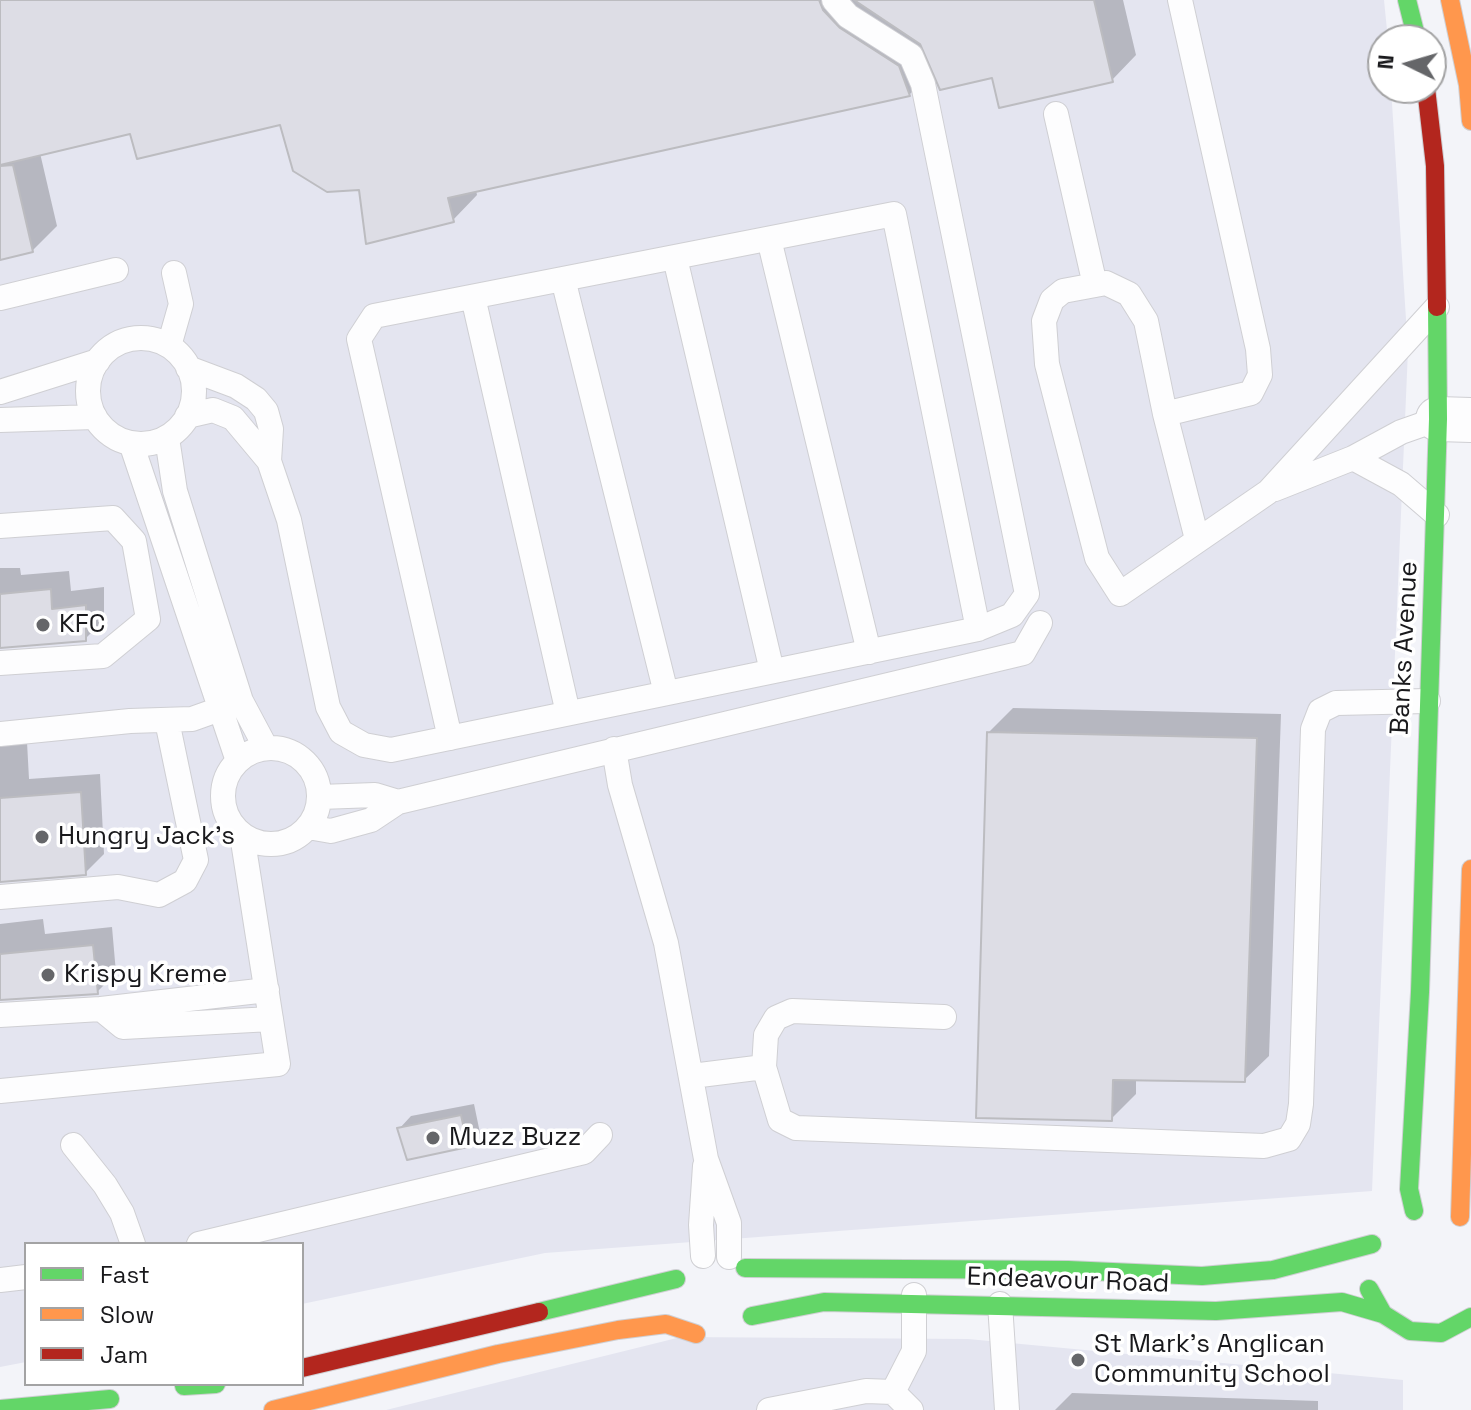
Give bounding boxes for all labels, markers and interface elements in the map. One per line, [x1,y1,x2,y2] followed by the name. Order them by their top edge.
[1367,24,1447,104] north arrow
[1370,54,1400,71] text: N
[1385,560,1425,736] street label: Banks Avenue
[59,609,105,641] place label: KFC
[34,616,52,634] marker: KFC
[58,821,235,853] place label: Hungry Jack's
[33,828,51,846] marker: Hungry Jack's
[64,959,227,991] place label: Krispy Kreme
[39,966,57,984] marker: Krispy Kreme
[449,1122,581,1154] place label: Muzz Buzz
[424,1129,442,1147] marker: Muzz Buzz
[24,1242,304,1386] legend
[100,1259,150,1290] text: Fast
[966,1262,1170,1300] street label: Endeavour Road
[100,1299,154,1330] text: Slow
[1094,1329,1330,1390] place label: St Mark's Anglican Community School
[100,1339,148,1370] text: Jam
[1069,1351,1087,1369] marker: St Mark's Anglican Community School

